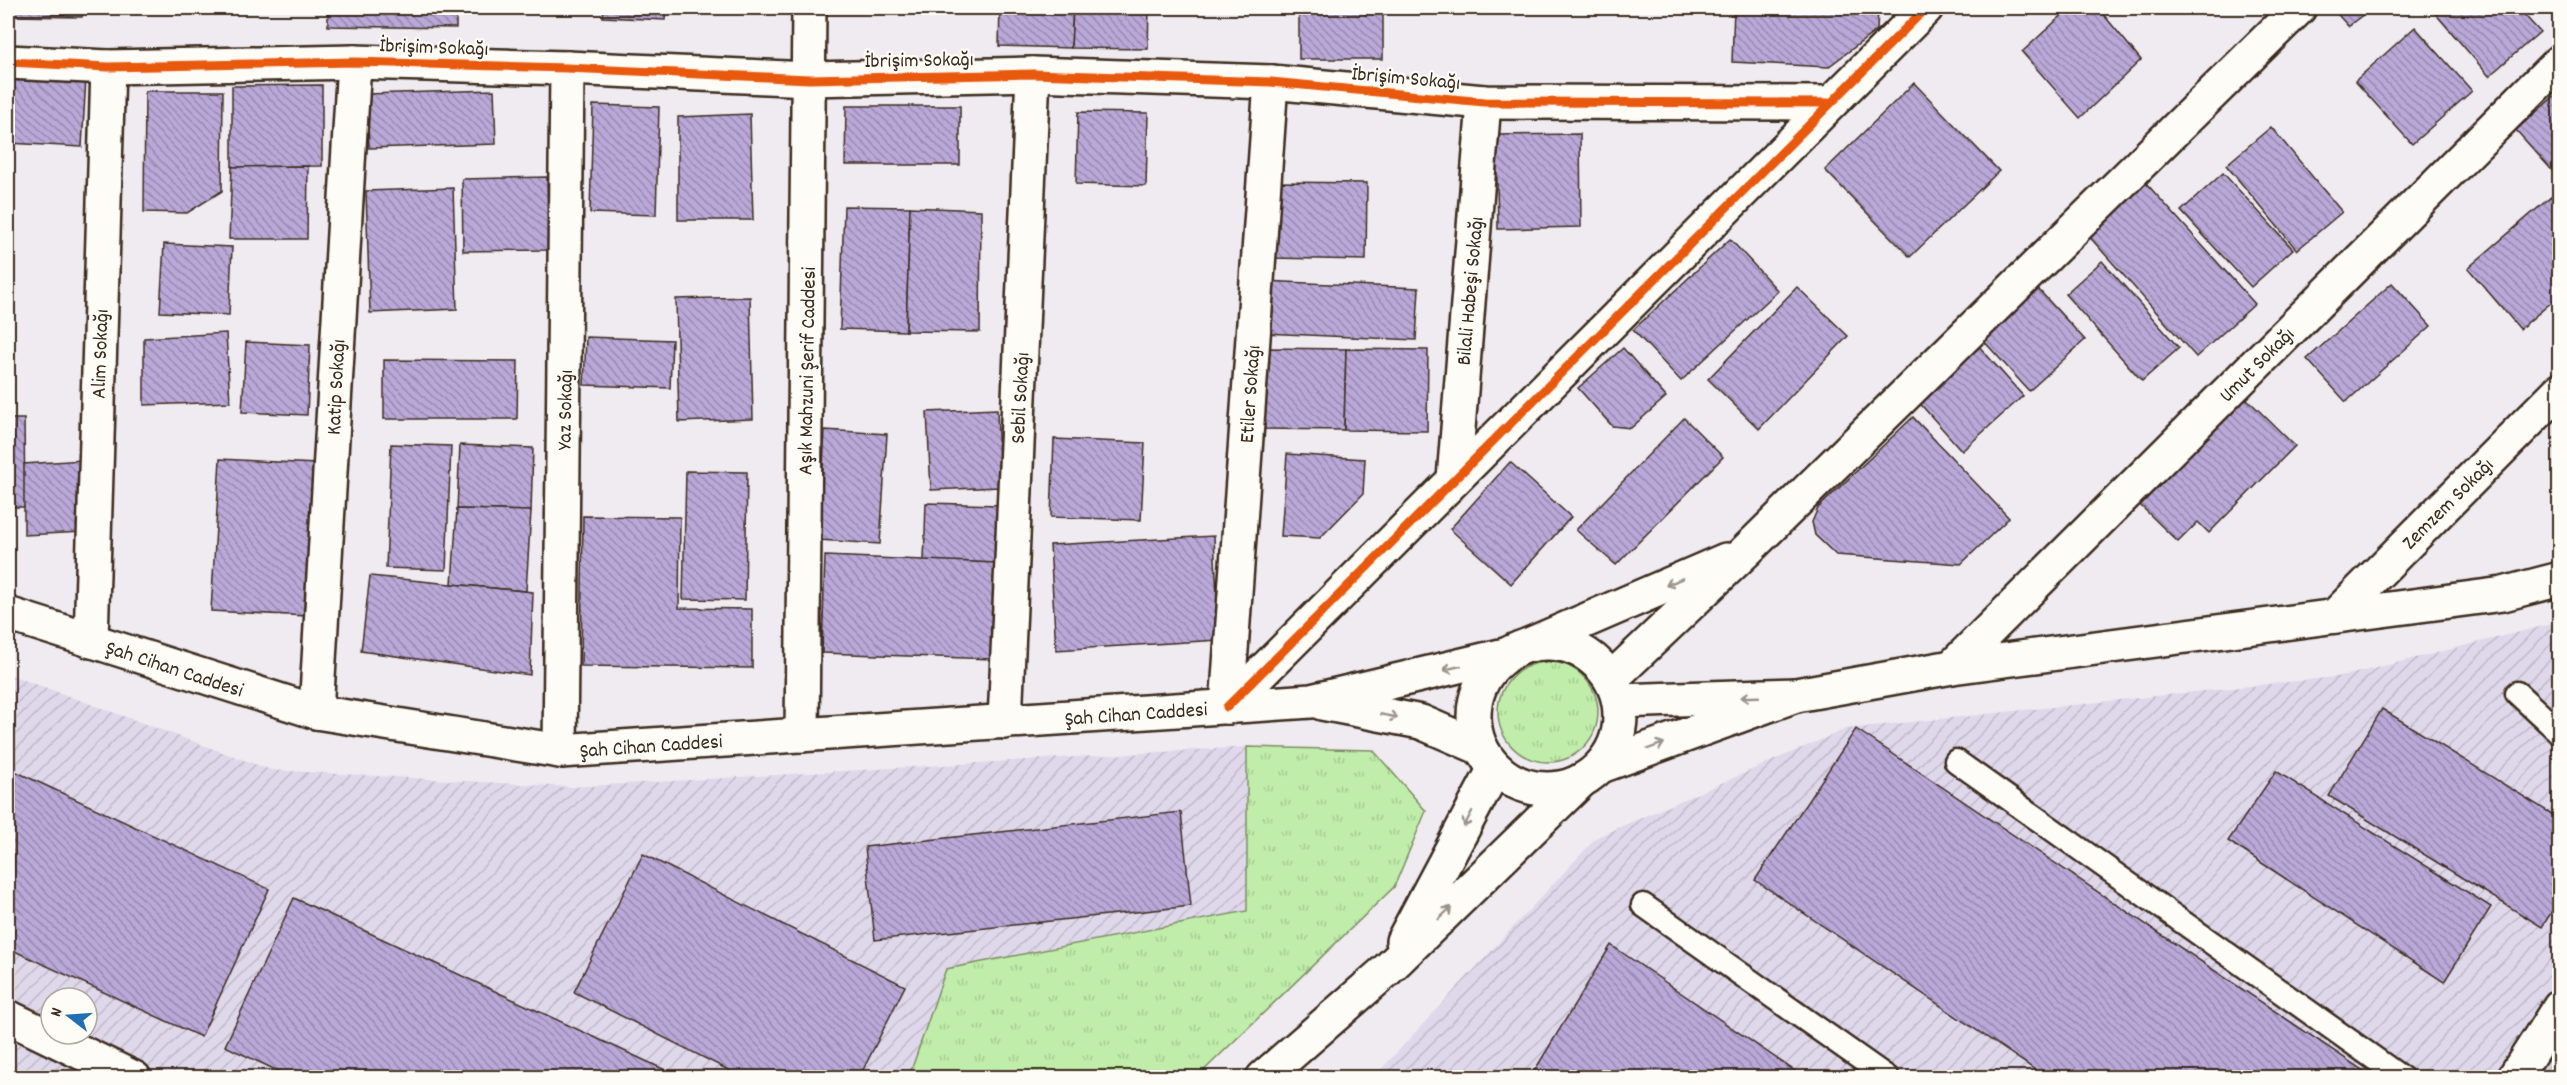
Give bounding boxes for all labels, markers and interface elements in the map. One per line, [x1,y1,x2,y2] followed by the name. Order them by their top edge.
[379,32,489,66] street label: İbrişim Sokağı
[864,46,974,78] street label: İbrişim Sokağı
[1350,60,1461,100] street label: İbrişim Sokağı
[1451,216,1493,367] street label: Bilali Habeşi Sokağı
[792,266,826,476] street label: Aşık Mahzuni Şerif Caddesi
[85,309,119,399] street label: Alim Sokağı
[2213,321,2303,411] street label: Umut Sokağı
[321,339,355,436] street label: Katip Sokağı
[1234,344,1270,444] street label: Etiler Sokağı
[1005,352,1039,445] street label: Sebil Sokağı
[551,370,583,451] street label: Yaz Sokağı
[2396,452,2502,558] street label: Zemzem Sokağı
[1665,577,1683,588] one-way arrow
[101,634,247,707] street label: Şah Cihan Caddesi
[1443,662,1462,674] one-way arrow
[1741,691,1761,702] one-way arrow
[1064,696,1209,736] street label: Şah Cihan Caddesi
[1379,711,1399,722] one-way arrow
[579,728,724,768] street label: Şah Cihan Caddesi
[1646,740,1665,751] one-way arrow
[1462,810,1473,828] one-way arrow
[1437,906,1452,921] one-way arrow
[39,986,99,1046] north arrow
[45,1005,69,1019] text: N

